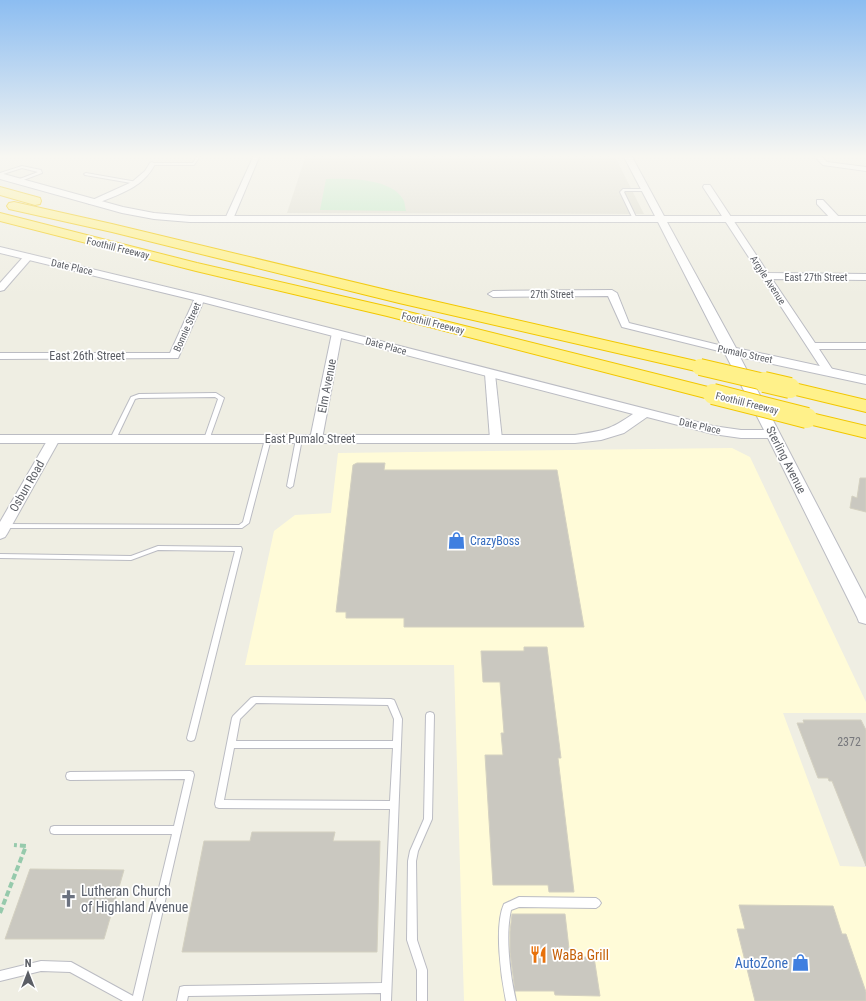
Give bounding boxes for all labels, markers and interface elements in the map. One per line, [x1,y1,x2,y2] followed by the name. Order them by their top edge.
[86,235,150,261] street label: Foothill Freeway
[748,254,788,307] street label: Argyle Avenue
[50,257,94,277] street label: Date Place
[785,272,848,283] street label: East 27th Street
[530,289,574,300] street label: 27th Street
[171,301,203,353] street label: Bonnie Street
[401,310,465,336] street label: Foothill Freeway
[364,335,408,357] street label: Date Place
[717,343,773,365] street label: Pumalo Street
[49,349,125,363] street label: East 26th Street
[315,357,339,414] street label: Elm Avenue
[715,390,779,416] street label: Foothill Freeway
[678,416,722,436] street label: Date Place
[763,424,809,496] street label: Sterling Avenue
[265,432,356,446] street label: East Pumalo Street
[7,458,47,514] street label: Osbun Road
[447,531,467,551] shop icon: CrazyBoss
[470,534,520,548] place label: CrazyBoss
[837,735,861,749] house number: 2372
[81,883,189,915] place label: Lutheran Church of Highland Avenue
[58,889,78,909] church icon: Lutheran Church of Highland Avenue
[529,945,549,965] restaurant icon: WaBa Grill
[552,947,609,963] place label: WaBa Grill
[8,953,48,993] north arrow
[791,953,811,973] shop icon: AutoZone
[735,955,788,971] place label: AutoZone
[25,957,32,970] text: N

